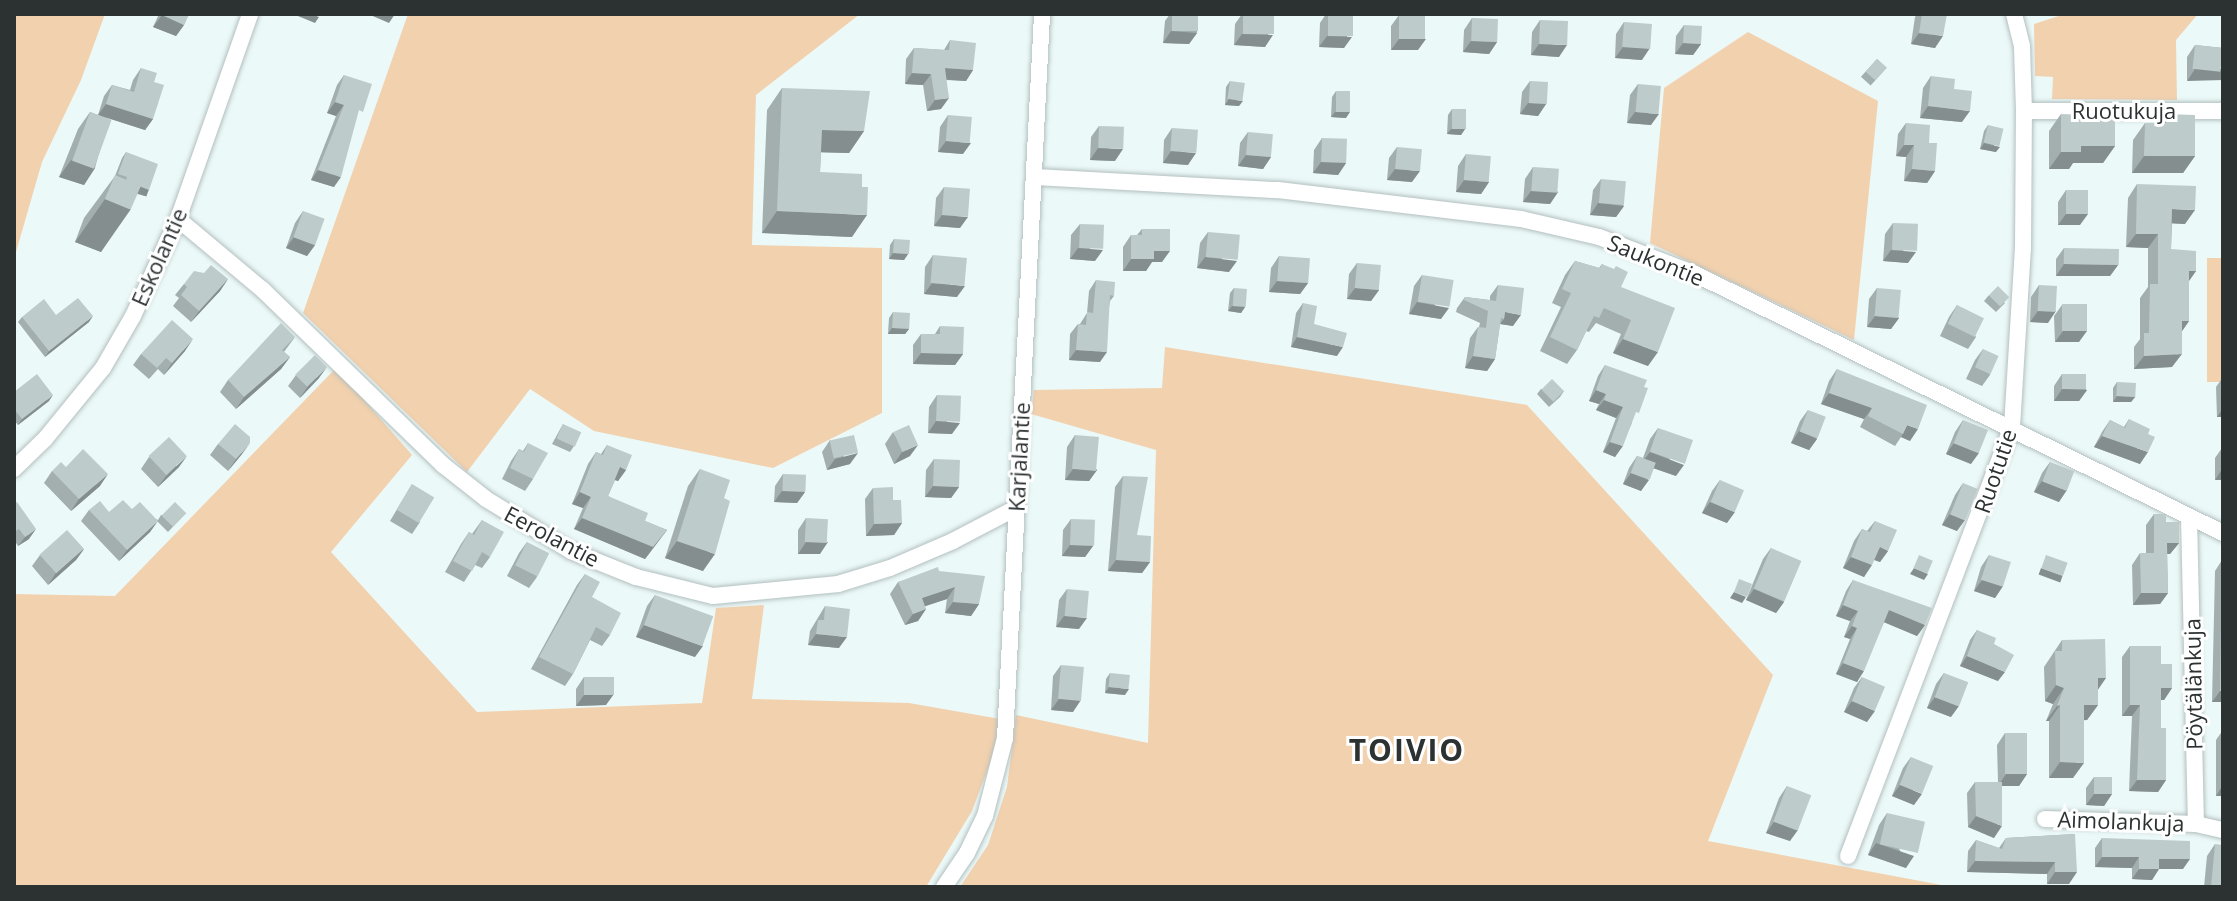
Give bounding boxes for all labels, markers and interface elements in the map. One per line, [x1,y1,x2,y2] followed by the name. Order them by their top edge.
[2072,98,2176,124] street label: Ruotukuja
[126,204,192,310] street label: Eskolantie
[1604,229,1708,291] street label: Saukontie
[1003,402,1035,512] street label: Karjalantie
[1968,425,2022,517] street label: Ruotutie
[500,500,604,572] street label: Eerolantie
[2179,618,2207,750] street label: Pöytälänkuja
[1349,732,1465,768] district label: TOIVIO
[2057,806,2185,836] street label: Aimolankuja

